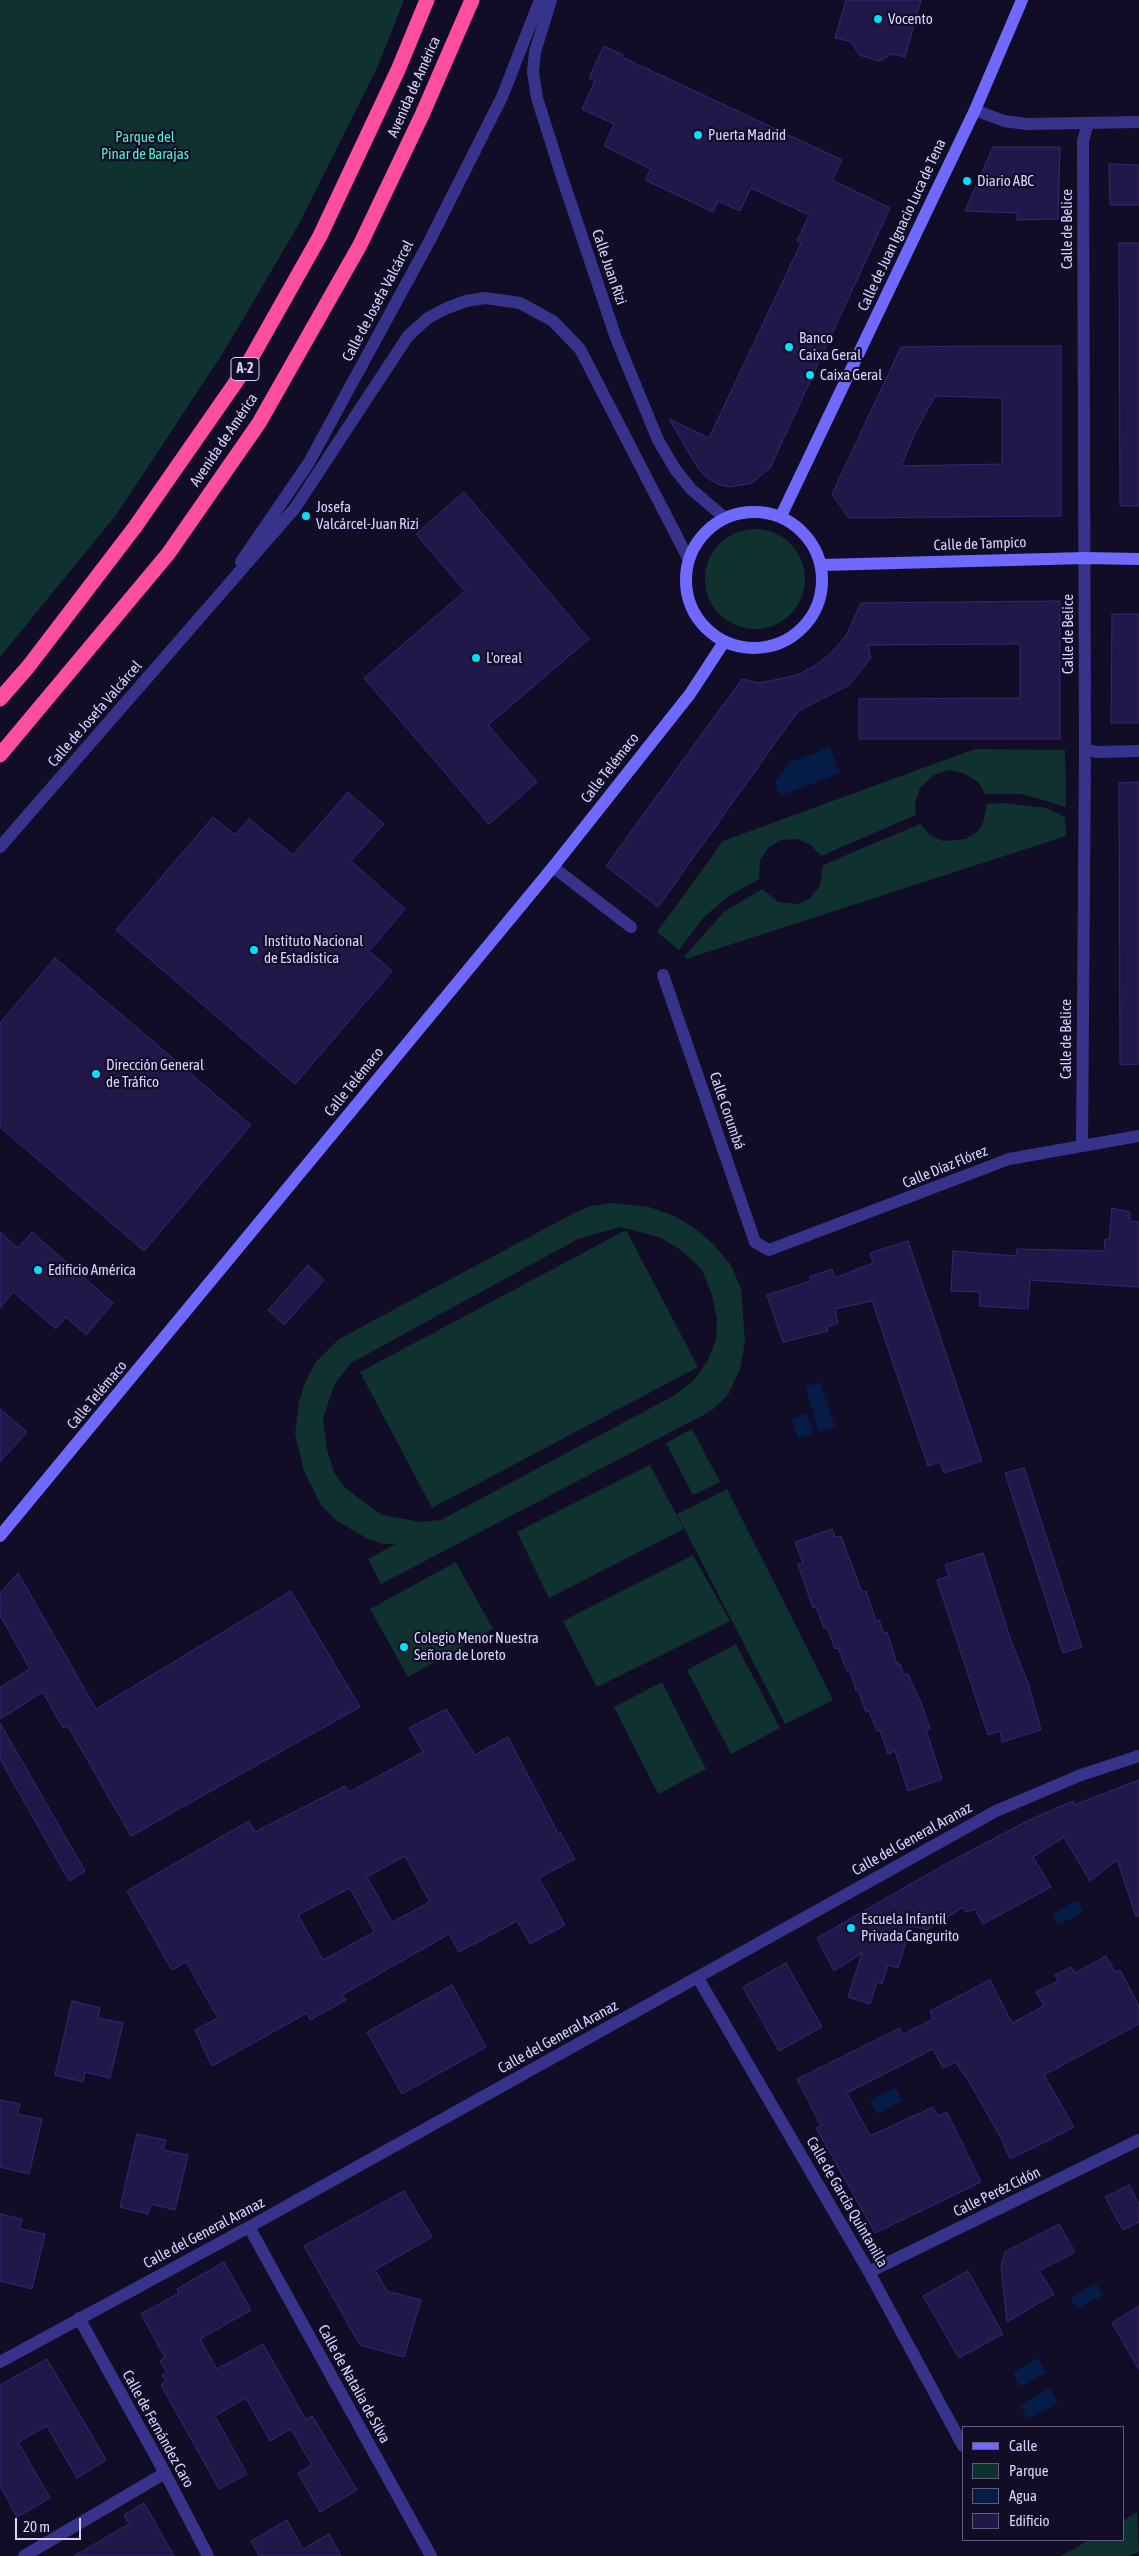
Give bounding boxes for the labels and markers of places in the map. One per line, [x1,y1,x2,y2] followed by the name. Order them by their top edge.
[888,10,933,28] place label: Vocento
[872,13,884,25] marker: Vocento
[708,126,786,144] place label: Puerta Madrid
[692,129,704,141] marker: Puerta Madrid
[977,172,1034,190] place label: Diario ABC
[961,175,973,187] marker: Diario ABC
[799,329,861,364] place label: Banco Caixa Geral
[783,341,795,353] marker: Banco Caixa Geral
[820,366,882,384] place label: Caixa Geral
[804,369,816,381] marker: Caixa Geral
[316,498,419,533] place label: Josefa Valcárcel-Juan Rizi
[300,510,312,522] marker: Josefa Valcárcel-Juan Rizi
[486,649,522,667] place label: L'oreal
[470,652,482,664] marker: L'oreal
[264,932,363,967] place label: Instituto Nacional de Estadística
[248,944,260,956] marker: Instituto Nacional de Estadística
[106,1056,204,1091] place label: Dirección General de Tráfico
[90,1068,102,1080] marker: Dirección General de Tráfico
[48,1261,136,1279] place label: Edificio América
[32,1264,44,1276] marker: Edificio América
[414,1629,539,1664] place label: Colegio Menor Nuestra Señora de Loreto
[398,1641,410,1653] marker: Colegio Menor Nuestra Señora de Loreto
[861,1910,959,1945] place label: Escuela Infantil Privada Cangurito
[845,1922,857,1934] marker: Escuela Infantil Privada Cangurito

